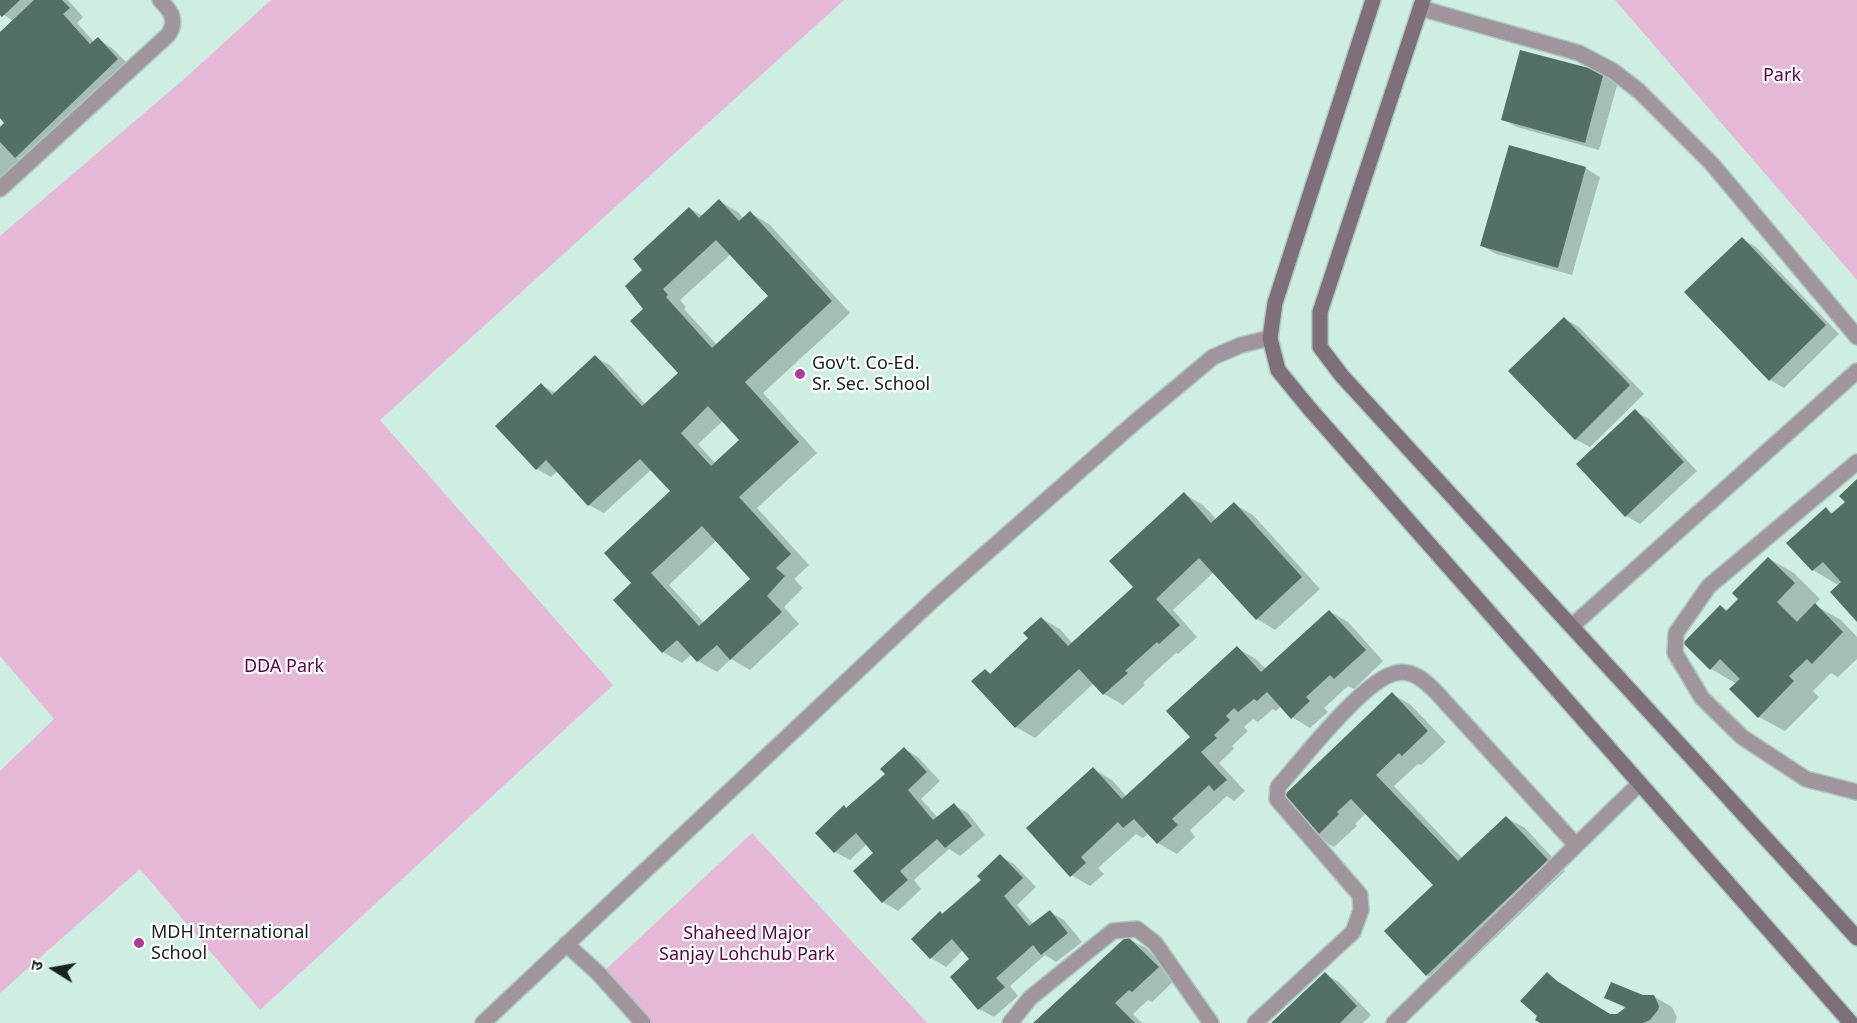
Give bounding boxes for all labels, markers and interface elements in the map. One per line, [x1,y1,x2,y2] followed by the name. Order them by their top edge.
[1763,65,1801,87] park label: Park
[812,353,930,395] place label: Gov't. Co-Ed. Sr. Sec. School
[793,367,807,381] marker: Gov't. Co-Ed. Sr. Sec. School
[244,656,324,678] park label: DDA Park
[151,922,309,964] place label: MDH International School
[659,923,835,966] park label: Shaheed Major Sanjay Lohchub Park
[132,936,146,950] marker: MDH International School
[24,939,84,999] north arrow
[25,959,48,972] text: उ

